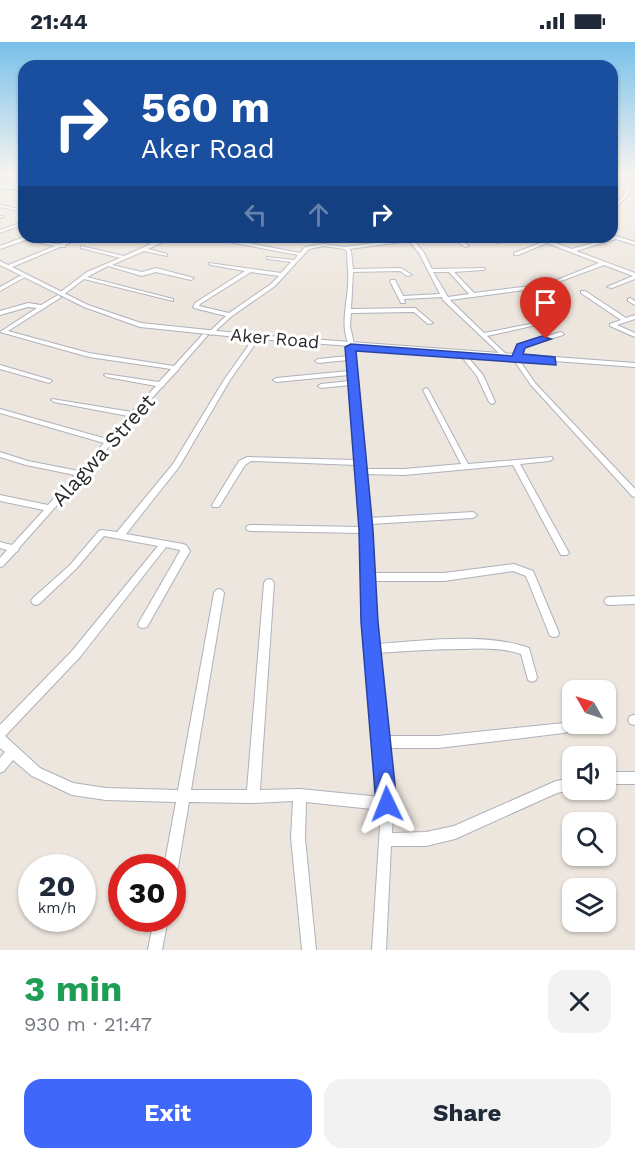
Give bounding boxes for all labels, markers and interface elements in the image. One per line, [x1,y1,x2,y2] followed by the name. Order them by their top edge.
[30,9,88,34] text: 21:44
[141,83,270,132] text: 560 m
[42,84,120,162] icon: right
[141,133,275,165] text: Aker Road
[239,198,272,231] icon: left
[302,198,335,231] icon: ahead
[365,198,398,231] icon: right
[520,277,571,339] pin
[529,286,562,319] icon: arrive
[230,324,320,352] street label: Aker Road
[46,389,160,511] street label: Alagwa Street
[562,680,616,734] north arrow
[562,680,616,932] map controls
[562,746,616,800] button: sound
[355,772,419,836] position arrow
[562,812,616,866] button: search
[108,854,186,932] speed limit sign: 30
[38,868,76,903] text: 20
[562,878,616,932] button: layers
[38,899,76,917] text: km/h
[24,968,122,1010] text: 3 min
[548,970,611,1033] button: close
[24,1012,152,1036] text: 930 m · 21:47
[24,1079,312,1148] button: Exit
[324,1079,611,1148] button: Share

